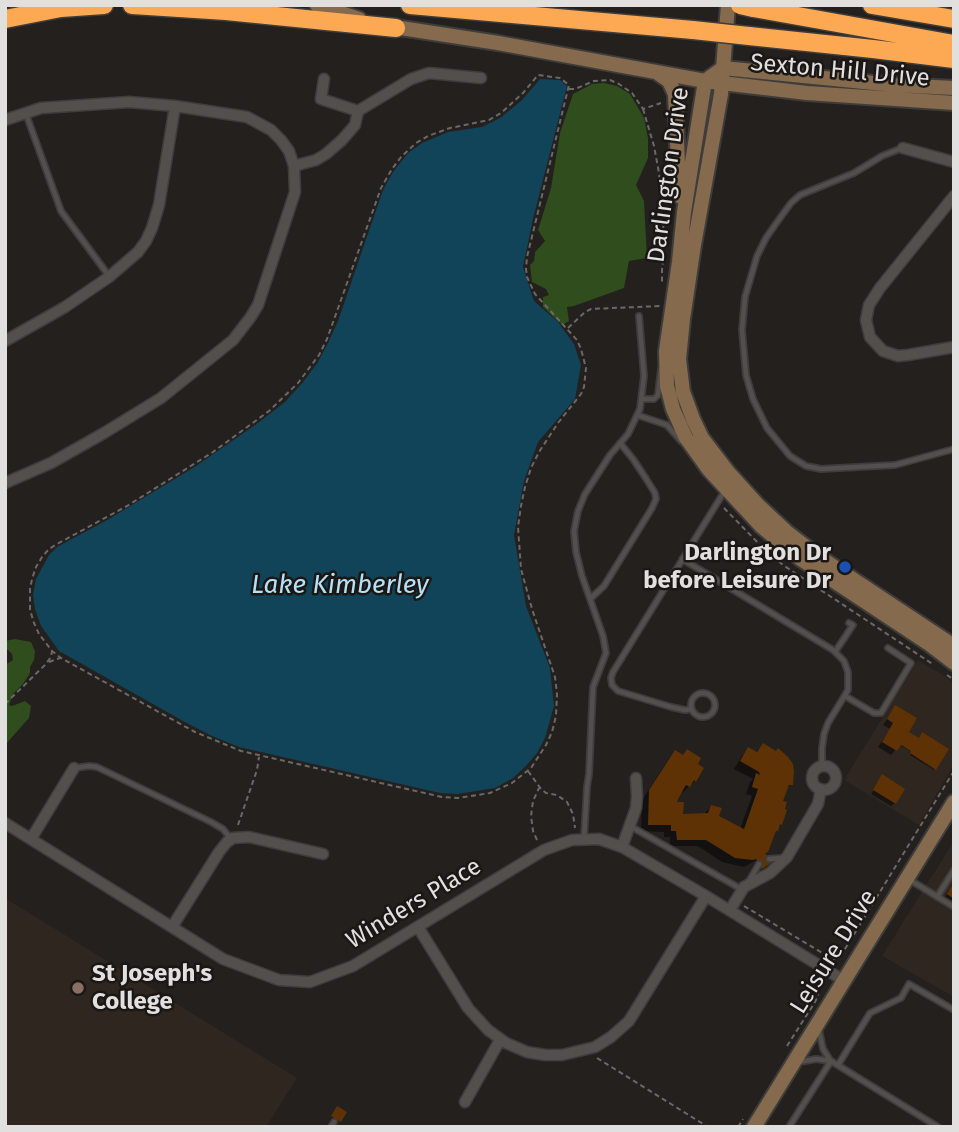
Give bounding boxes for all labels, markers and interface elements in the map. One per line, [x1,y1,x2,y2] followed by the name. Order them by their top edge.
[749,49,931,93] street label: Sexton Hill Drive
[642,85,696,265] street label: Darlington Drive
[643,539,831,595] place label: Darlington Dr before Leisure Dr
[837,559,853,575] marker: Darlington Dr before Leisure Dr
[251,570,429,602] water label: Lake Kimberley
[341,852,487,956] street label: Winders Place
[785,885,883,1019] street label: Leisure Drive
[92,960,212,1016] place label: St Joseph's College
[70,980,86,996] marker: St Joseph's College

